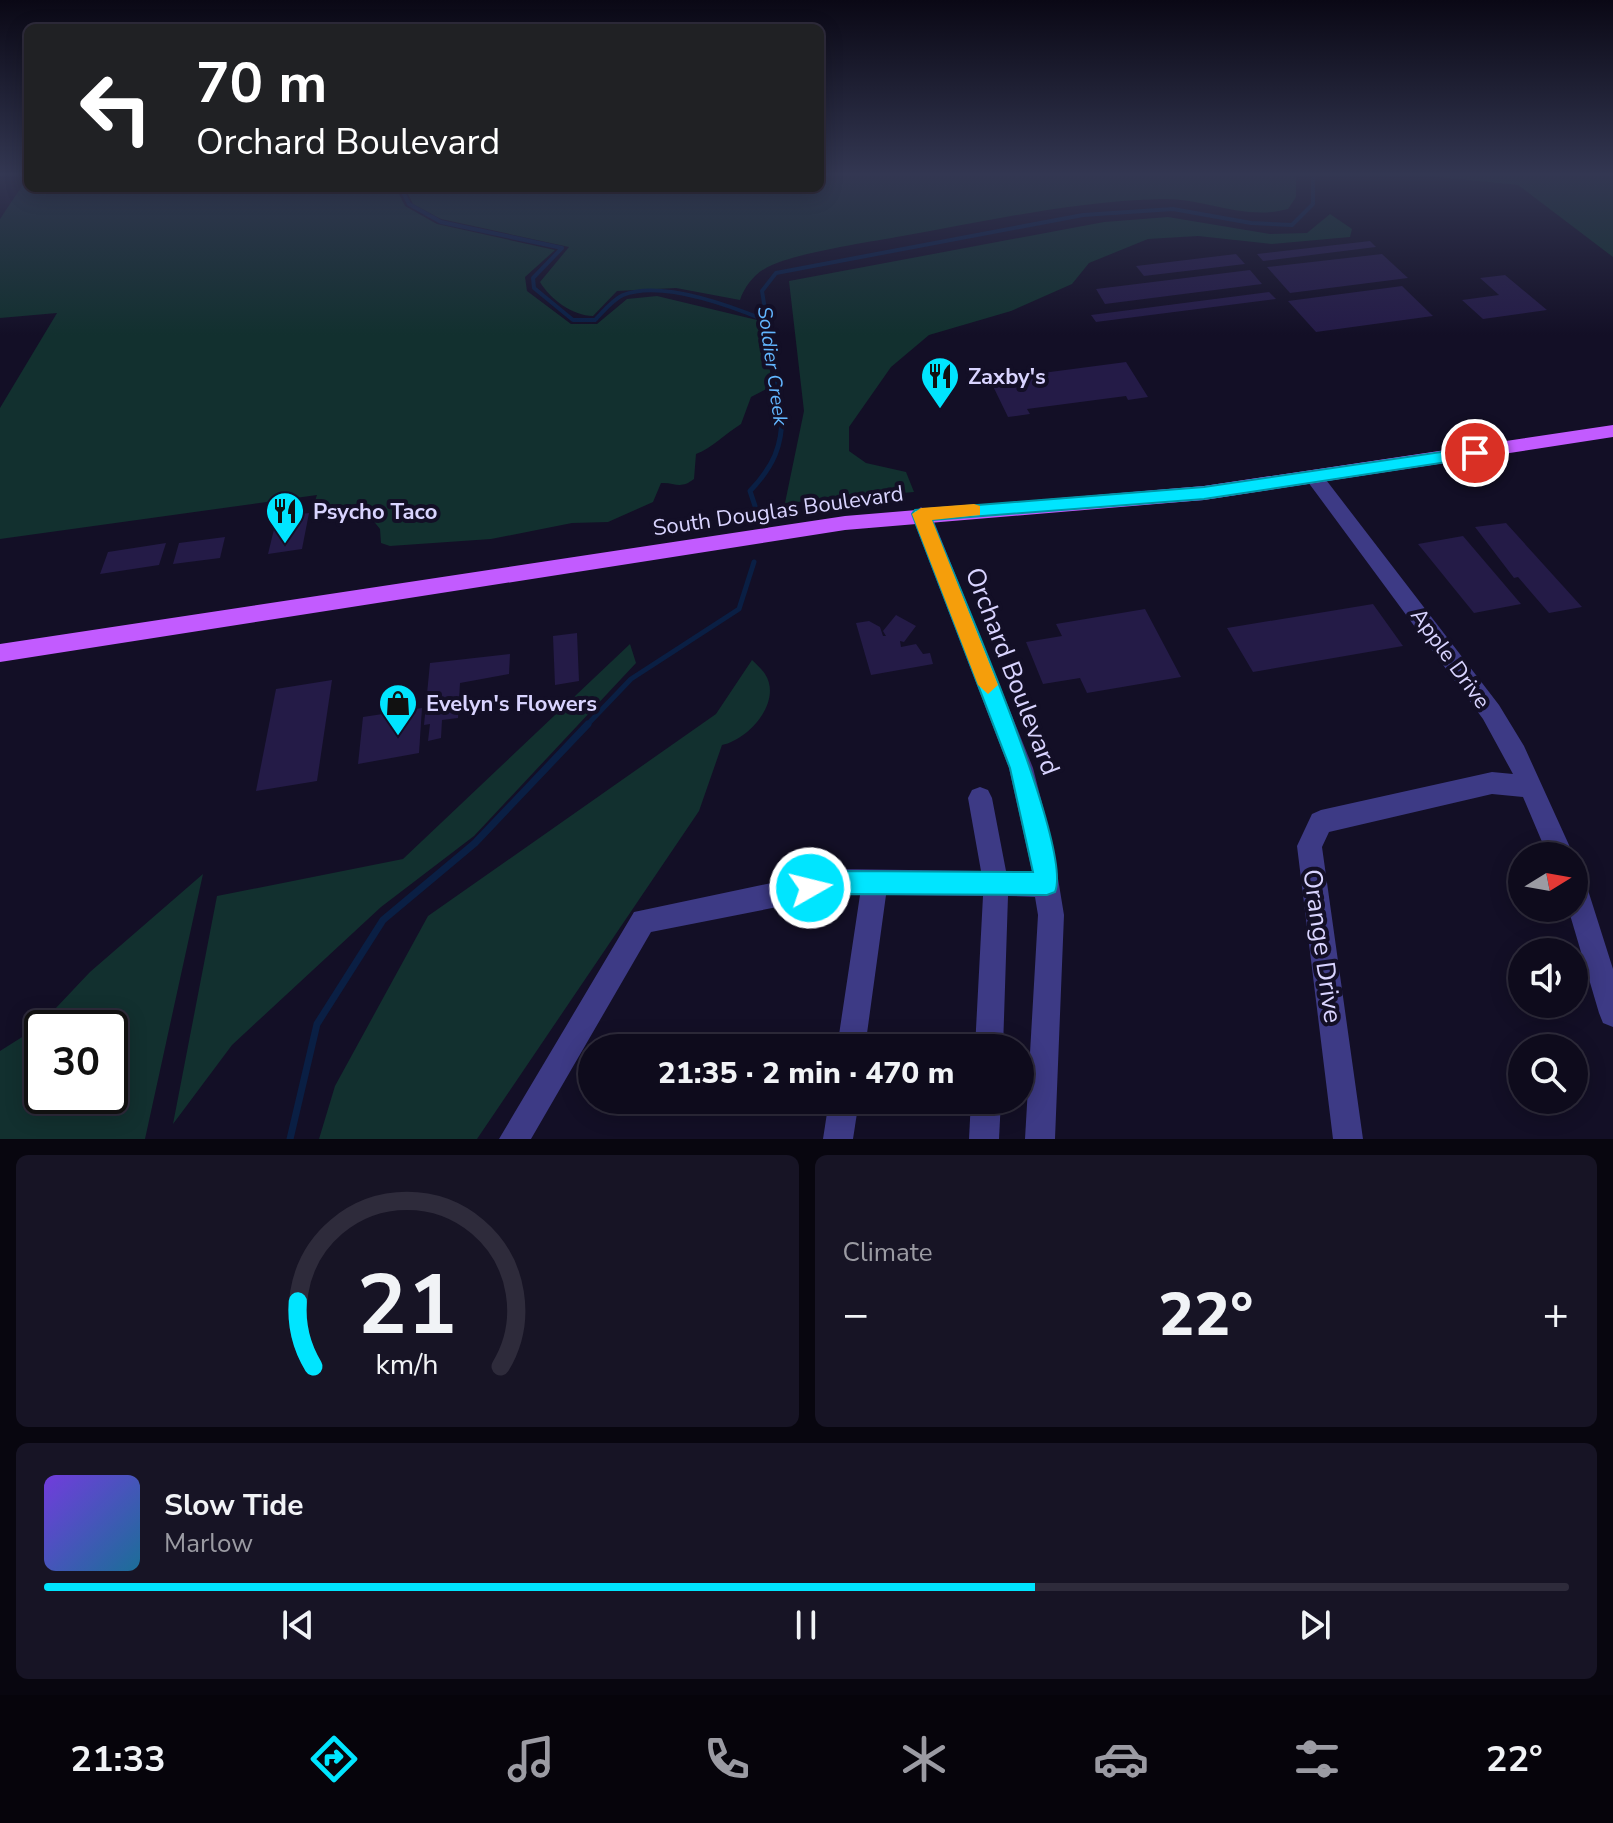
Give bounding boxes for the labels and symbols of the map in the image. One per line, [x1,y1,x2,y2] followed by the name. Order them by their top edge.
[751,305,794,428] water label: Soldier Creek
[919,355,961,410] restaurant icon: Zaxby's
[968,362,1046,392] place label: Zaxby's
[1441,419,1509,487] pin
[651,479,905,543] street label: South Douglas Boulevard
[264,490,306,545] restaurant icon: Psycho Taco
[313,497,437,527] place label: Psycho Taco
[957,562,1068,780] street label: Orchard Boulevard
[1403,602,1497,715] street label: Apple Drive
[377,682,419,737] shop icon: Evelyn's Flowers
[426,689,597,719] place label: Evelyn's Flowers
[1508,842,1588,922] north arrow
[768,846,852,930] position arrow
[1294,867,1351,1025] street label: Orange Drive
[24,1010,128,1114] speed limit sign: 30

